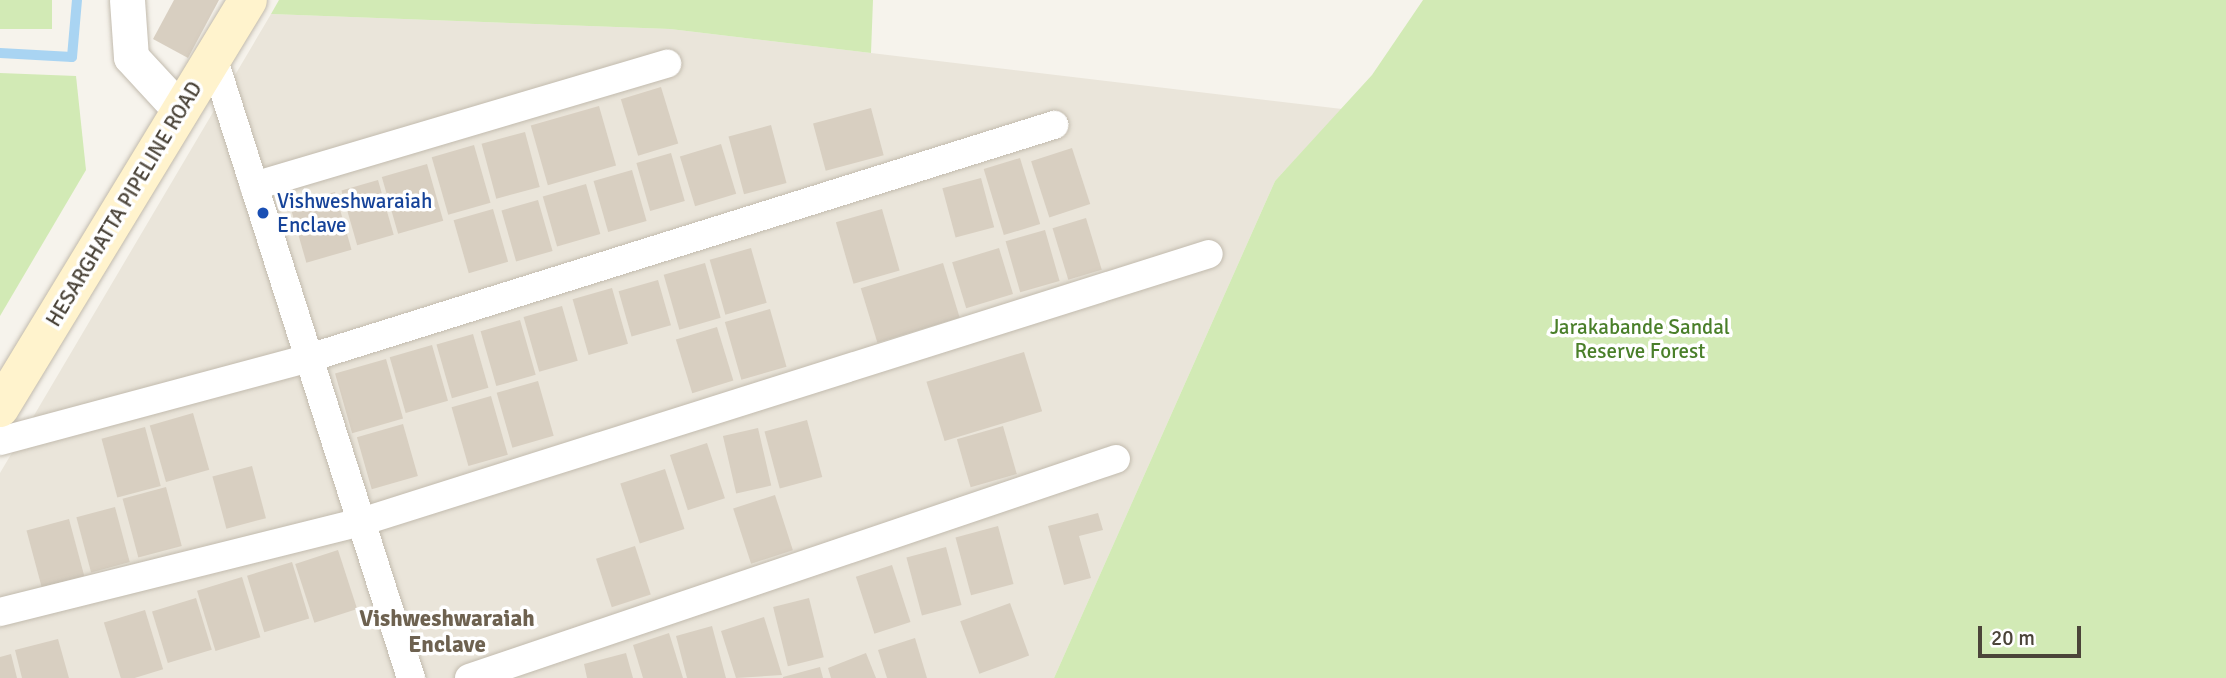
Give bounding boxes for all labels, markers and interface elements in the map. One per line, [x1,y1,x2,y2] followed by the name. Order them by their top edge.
[41,77,207,331] street label: HESARGHATTA PIPELINE ROAD
[277,188,432,238] place label: Vishweshwaraiah Enclave
[255,205,271,221] marker: Vishweshwaraiah Enclave
[1550,314,1730,364] park label: Jarakabande Sandal Reserve Forest
[359,605,535,659] district label: Vishweshwaraiah Enclave
[1981,612,2084,656] scale bar
[1991,625,2035,651] text: 20 m

